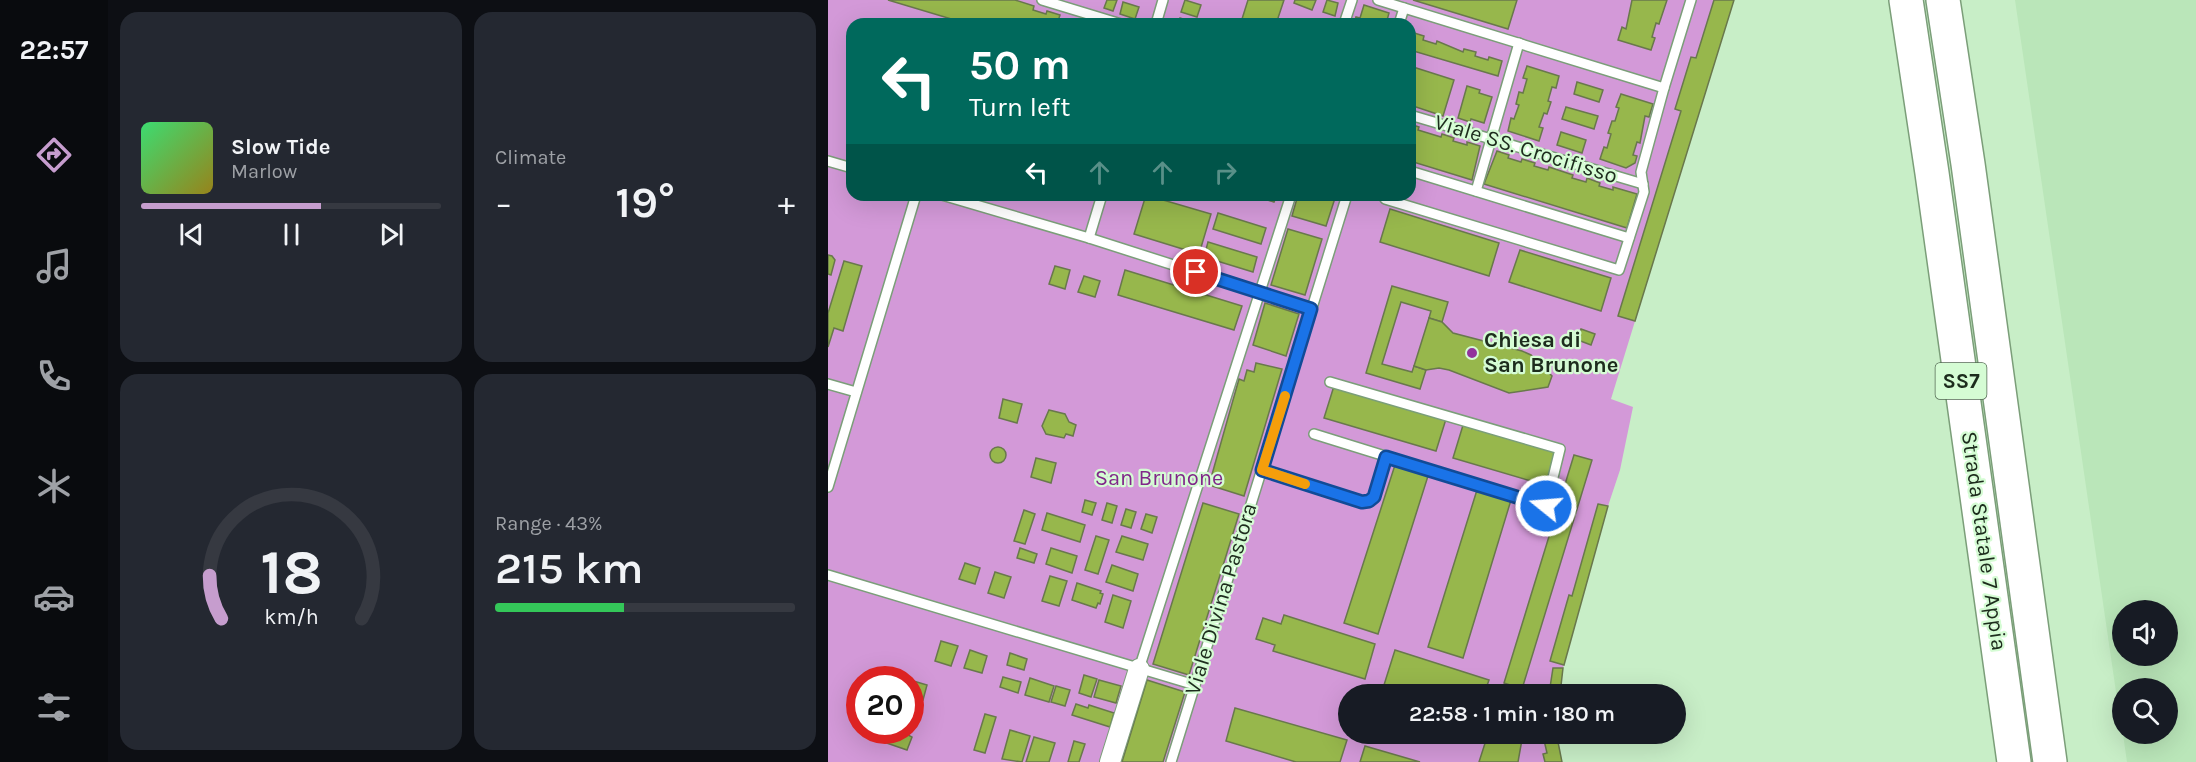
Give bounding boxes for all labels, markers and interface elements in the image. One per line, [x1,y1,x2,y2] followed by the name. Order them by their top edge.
[19,34,89,66] text: 22:57
[969,40,1071,90] text: 50 m
[870,42,948,120] icon: left
[969,91,1070,123] text: Turn left
[1431,109,1621,189] street label: Viale SS. Crocifisso
[33,134,75,176] icon: directions
[231,134,331,160] text: Slow Tide
[495,146,566,169] text: Climate
[1020,156,1053,189] icon: left
[1083,156,1116,189] icon: ahead
[1146,156,1179,189] icon: ahead
[1209,156,1242,189] icon: right
[231,160,297,183] text: Marlow
[615,176,675,228] text: 19°
[495,184,512,222] text: −
[778,184,795,222] text: +
[175,218,208,251] icon: previous
[275,218,308,251] icon: pause
[375,218,408,251] icon: next
[33,245,75,287] icon: music
[1170,246,1221,297] pin
[1179,255,1212,288] icon: arrive
[1484,327,1618,378] place label: Chiesa di San Brunone
[1465,346,1479,360] marker: Chiesa di San Brunone
[33,355,75,397] icon: phone
[1936,363,1986,399] road number: SS7
[1956,430,2012,652] street label: Strada Statale 7 Appia
[33,465,75,507] icon: climate
[1095,465,1223,491] park label: San Brunone
[1514,474,1578,538] position arrow
[1179,500,1263,698] street label: Viale Divina Pastora
[495,512,602,535] text: Range · 43%
[260,536,322,609] text: 18
[495,542,644,594] text: 215 km
[33,576,75,618] icon: car
[2112,600,2178,744] map controls
[2112,600,2178,666] button: sound
[264,604,318,629] text: km/h
[846,666,924,744] speed limit sign: 20
[2112,678,2178,744] button: search
[33,686,75,728] icon: filters
[1409,701,1615,727] text: 22:58 · 1 min · 180 m

